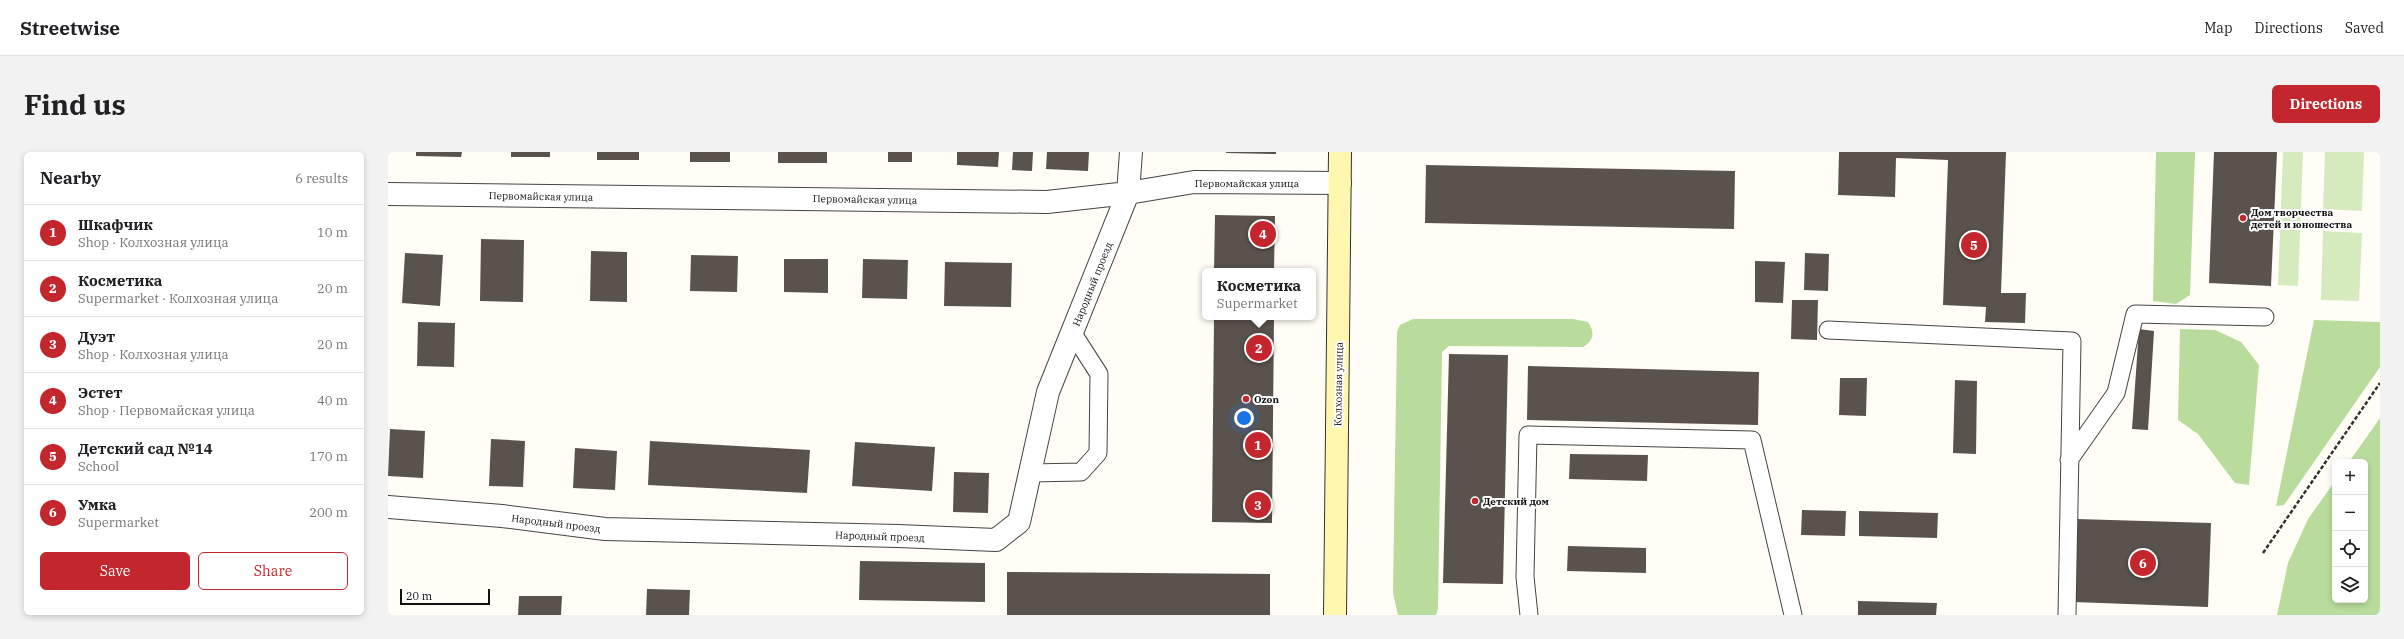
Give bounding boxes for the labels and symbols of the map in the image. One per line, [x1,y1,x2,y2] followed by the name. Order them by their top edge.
[1195,177,1300,190] street label: Первомайская улица
[489,189,594,204] street label: Первомайская улица
[813,192,918,207] street label: Первомайская улица
[2251,206,2352,231] place label: Дом творчества детей и юношества
[2238,213,2248,223] marker: Дом творчества детей и юношества
[1250,219,1276,249] pin: 4
[1961,230,1987,260] pin: 5
[1070,240,1115,328] street label: Народный проезд
[1246,333,1272,363] pin: 2
[1331,341,1346,426] street label: Колхозная улица
[1254,393,1279,406] place label: Ozon
[1241,394,1251,404] marker: Ozon
[1234,408,1254,428] your location
[1245,430,1271,460] pin: 1
[1245,490,1271,520] pin: 3
[1483,495,1550,508] place label: Детский дом
[1470,496,1480,506] marker: Детский дом
[511,512,601,535] street label: Народный проезд
[835,528,925,545] street label: Народный проезд
[2130,548,2156,578] pin: 6
[400,587,490,606] scale bar

